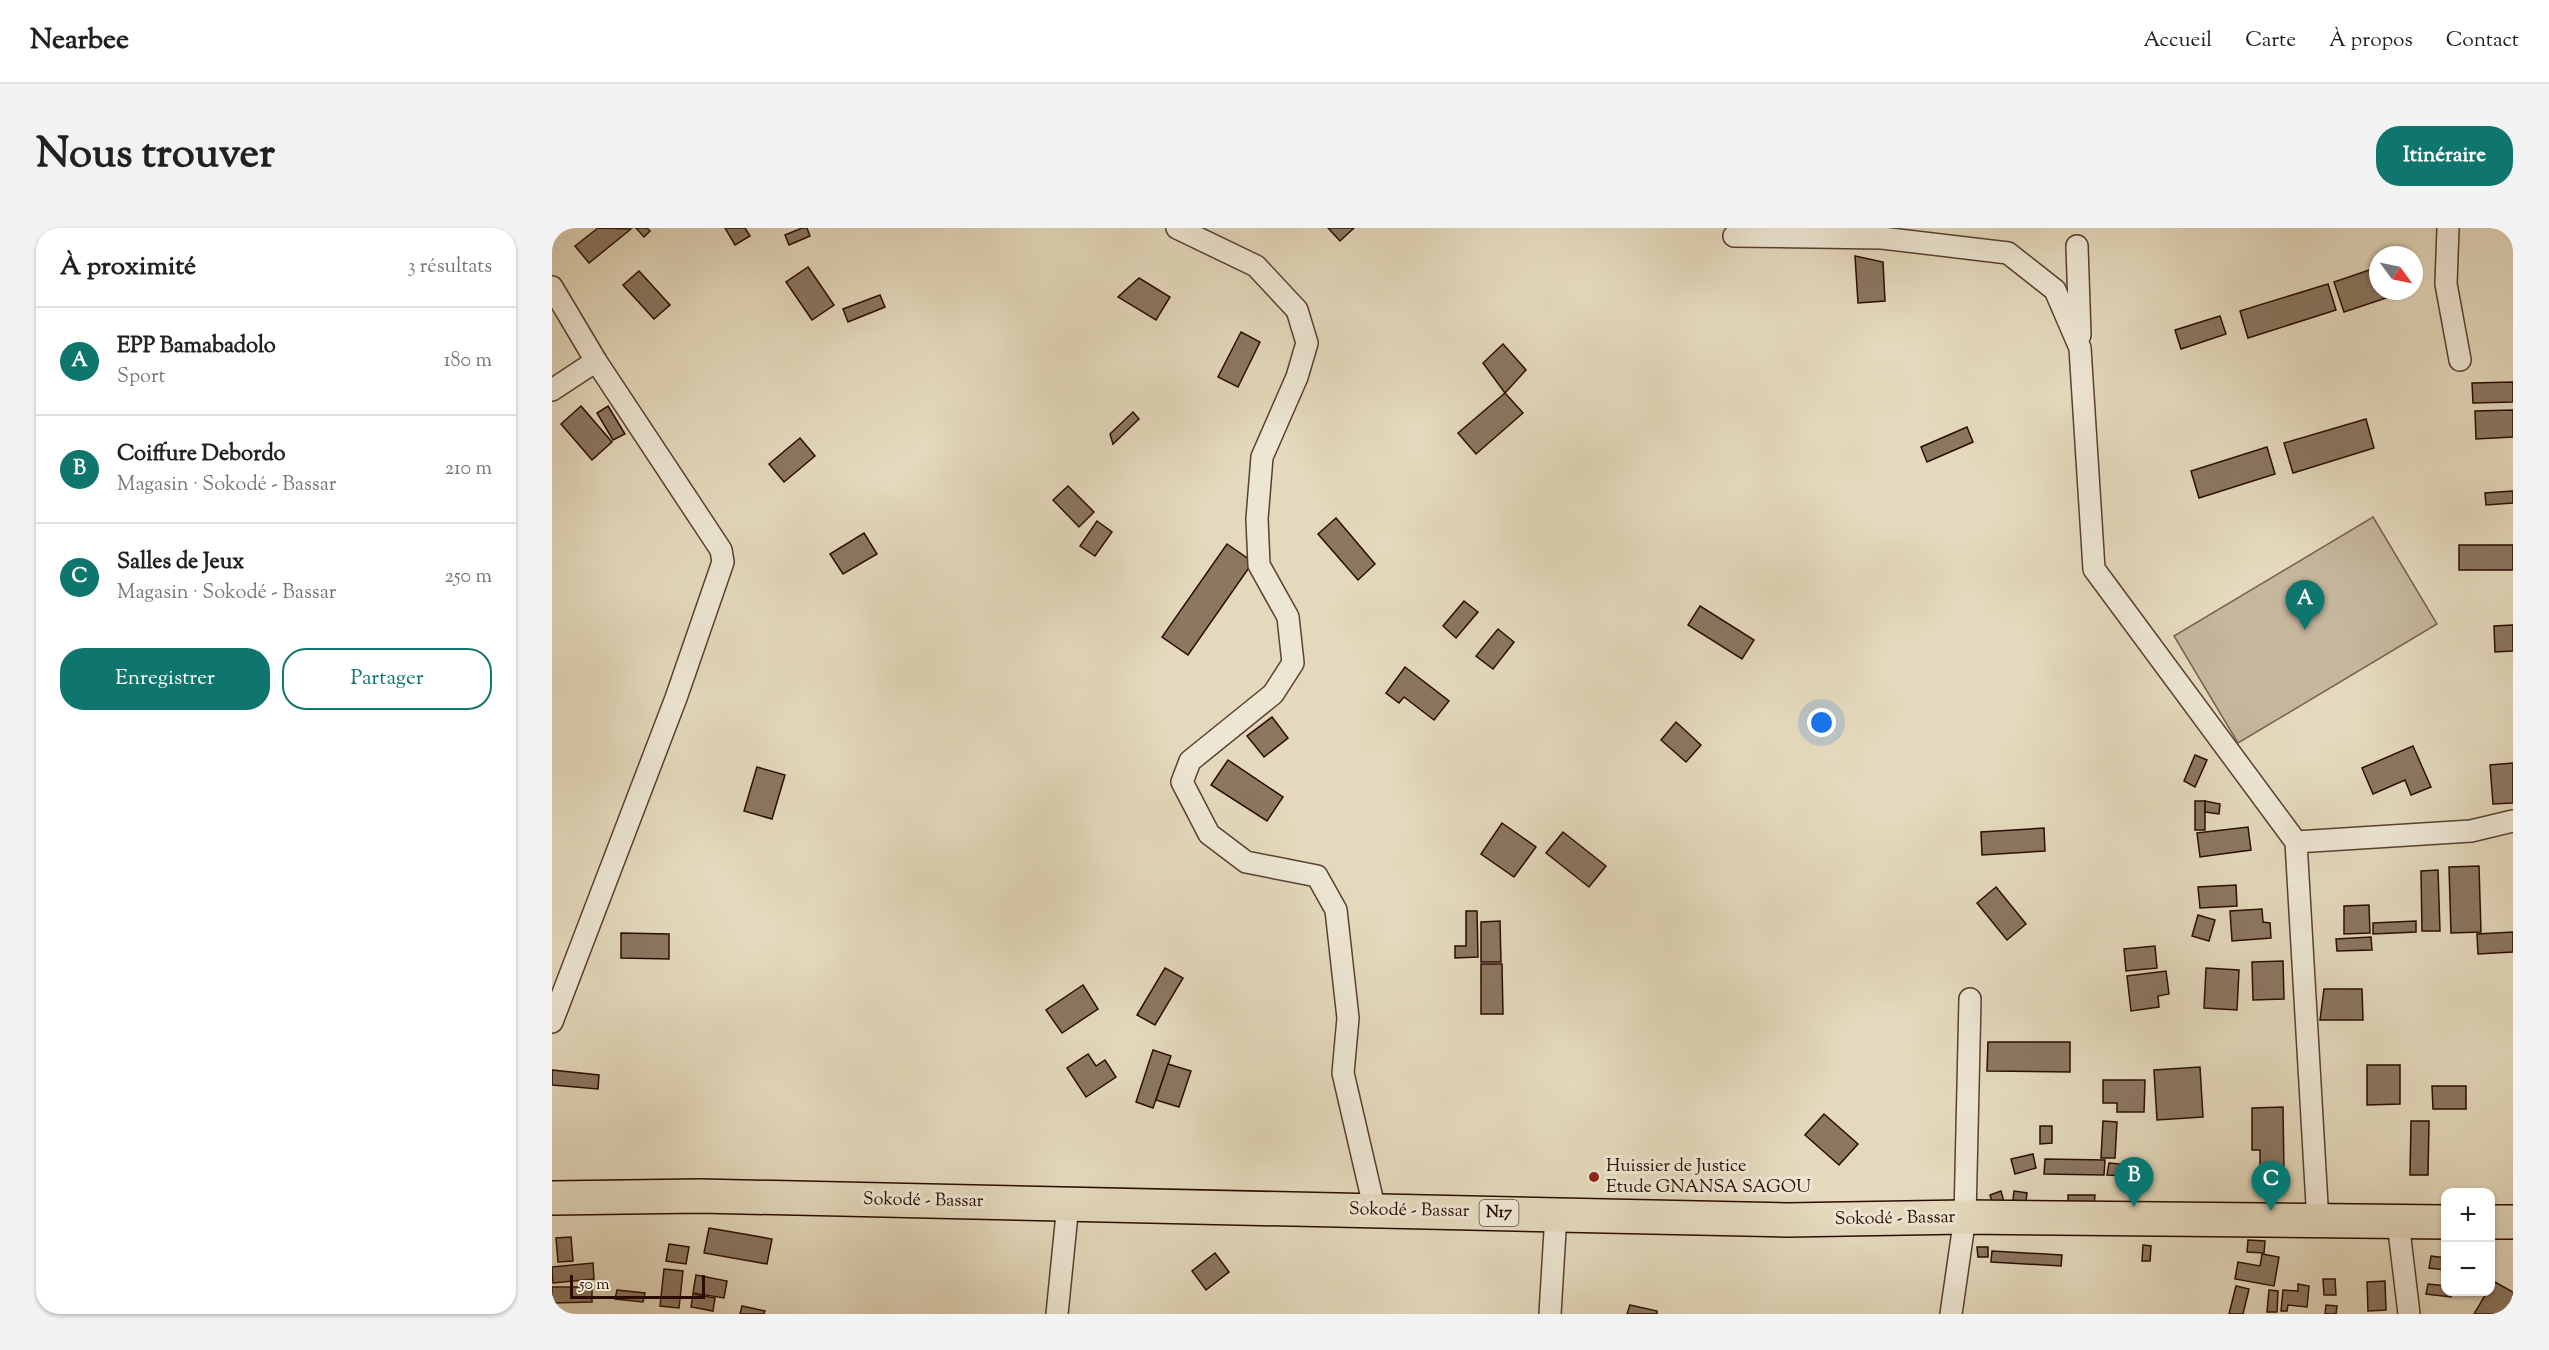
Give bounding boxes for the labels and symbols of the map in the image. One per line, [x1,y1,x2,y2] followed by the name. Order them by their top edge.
[2369,246,2423,300] north arrow
[2286,580,2324,630] pin: A
[1807,708,1836,737] your location
[1606,1154,1811,1201] place label: Huissier de Justice Etude GNANSA SAGOU
[2114,1158,2154,1207] pin: B
[2252,1162,2290,1211] pin: C
[1587,1170,1601,1184] marker: Huissier de Justice Etude GNANSA SAGOU
[863,1187,984,1215] street label: Sokodé - Bassar
[1349,1197,1470,1225] street label: Sokodé - Bassar
[1480,1200,1518,1226] road number: N17
[1835,1205,1956,1233] street label: Sokodé - Bassar
[570,1272,705,1300] scale bar

